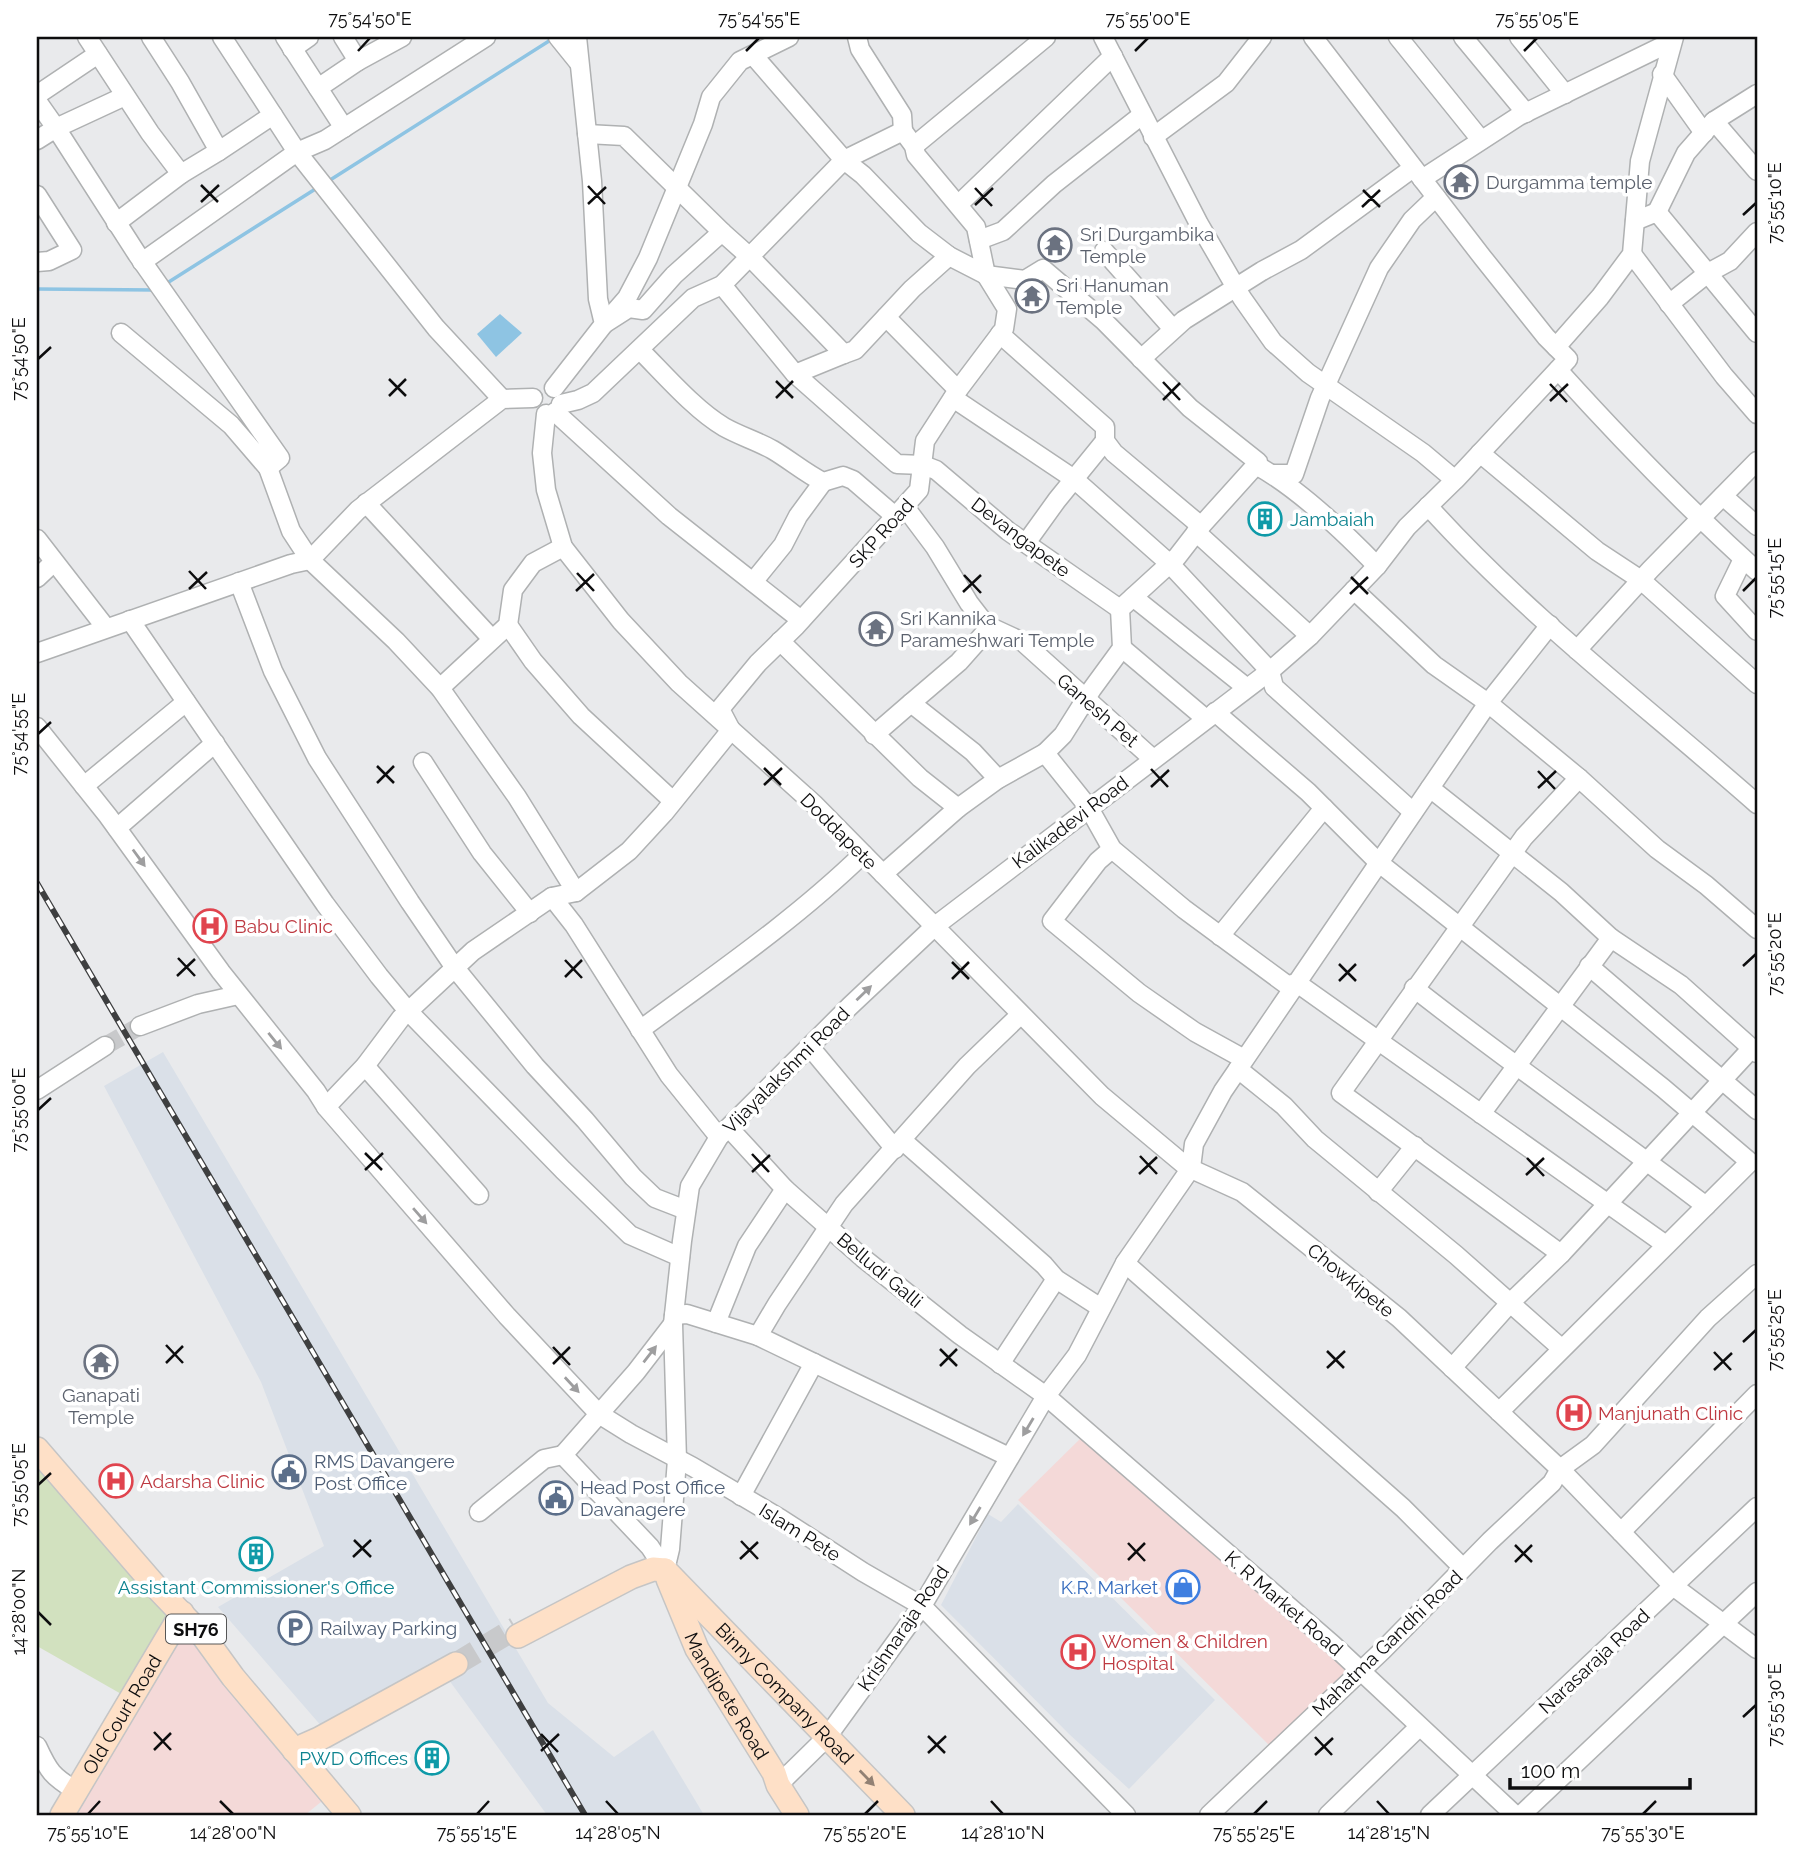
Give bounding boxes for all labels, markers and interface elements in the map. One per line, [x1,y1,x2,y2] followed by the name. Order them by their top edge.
[328,8,412,29] text: 75°54'50"E
[718,8,800,29] text: 75°54'55"E
[1106,8,1190,29] text: 75°55'00"E
[1495,8,1579,29] text: 75°55'05"E
[1764,162,1785,244] text: 75°55'10"E
[1442,163,1480,201] temple icon: Durgamma temple
[1486,171,1652,193] place label: Durgamma temple
[1080,223,1214,267] place label: Sri Durgambika Temple
[1036,226,1074,264] temple icon: Sri Durgambika Temple
[1056,274,1169,318] place label: Sri Hanuman Temple
[1013,277,1051,315] temple icon: Sri Hanuman Temple
[8,317,29,401] text: 75°54'50"E
[967,493,1075,581] street label: Devangapete
[844,494,918,572] street label: SKP Road
[1246,500,1284,538] building icon: Jambaiah
[1290,508,1374,530] place label: Jambaiah
[1764,538,1785,618] text: 75°55'15"E
[900,607,1094,651] place label: Sri Kannika Parameshwari Temple
[857,610,895,648] temple icon: Sri Kannika Parameshwari Temple
[1053,669,1144,752] street label: Ganesh Pet
[8,693,29,775] text: 75°54'55"E
[1008,771,1132,873] street label: Kalikadevi Road
[796,788,882,874] street label: Doddapete
[132,849,146,867] one-way arrow
[191,907,229,945] hospital icon: Babu Clinic
[1764,912,1785,996] text: 75°55'20"E
[234,915,333,937] place label: Babu Clinic
[855,984,872,1001] one-way arrow
[718,1002,854,1138] street label: Vijayalakshmi Road
[267,1032,282,1049] one-way arrow
[8,1068,29,1152] text: 75°55'00"E
[412,1207,427,1224] one-way arrow
[833,1228,927,1312] street label: Belludi Galli
[1303,1238,1399,1322] street label: Chowkipete
[1764,1289,1785,1371] text: 75°55'25"E
[82,1343,120,1381] temple icon: Ganapati Temple
[643,1346,658,1364] one-way arrow
[563,1376,579,1393] one-way arrow
[62,1384,140,1428] place label: Ganapati Temple
[1555,1394,1593,1432] hospital icon: Manjunath Clinic
[1598,1402,1743,1424] place label: Manjunath Clinic
[1021,1417,1034,1437] one-way arrow
[8,1443,29,1527] text: 75°55'05"E
[314,1450,455,1494] place label: RMS Davangere Post Office
[270,1453,308,1491] public building icon: RMS Davangere Post Office
[97,1462,135,1500] hospital icon: Adarsha Clinic
[140,1470,265,1492] place label: Adarsha Clinic
[580,1476,725,1520] place label: Head Post Office Davanagere
[537,1479,575,1517] public building icon: Head Post Office Davanagere
[755,1498,845,1566] street label: Islam Pete
[969,1507,981,1526] one-way arrow
[237,1535,275,1573] building icon: Assistant Commissioner's Office
[1221,1546,1347,1660] street label: K. R Market Road
[853,1561,953,1695] street label: Krishnaraja Road
[1307,1566,1467,1720] street label: Mahatma Gandhi Road
[1164,1568,1202,1606] shop icon: K.R. Market
[8,1569,29,1655] text: 14°28'00"N
[118,1576,394,1598] place label: Assistant Commissioner's Office
[1061,1576,1159,1598] place label: K.R. Market
[1534,1604,1654,1718] street label: Narasaraja Road
[276,1609,314,1647] parking icon: Railway Parking
[166,1614,226,1644] road number: SH76
[320,1617,457,1639] place label: Railway Parking
[711,1618,858,1769] street label: Binny Company Road
[680,1629,774,1763] street label: Mandipete Road
[1102,1630,1268,1674] place label: Women & Children Hospital
[1059,1633,1097,1671] hospital icon: Women & Children Hospital
[78,1651,166,1778] street label: Old Court Road
[1764,1663,1785,1747] text: 75°55'30"E
[413,1739,451,1777] building icon: PWD Offices
[299,1747,408,1769] place label: PWD Offices
[1510,1747,1691,1791] scale bar
[1521,1758,1580,1783] text: 100 m
[858,1769,875,1786] one-way arrow
[47,1822,129,1843] text: 75°55'10"E
[190,1822,276,1843] text: 14°28'00"N
[437,1822,517,1843] text: 75°55'15"E
[575,1822,661,1843] text: 14°28'05"N
[823,1822,907,1843] text: 75°55'20"E
[961,1822,1045,1843] text: 14°28'10"N
[1213,1822,1295,1843] text: 75°55'25"E
[1348,1822,1430,1843] text: 14°28'15"N
[1601,1822,1685,1843] text: 75°55'30"E

